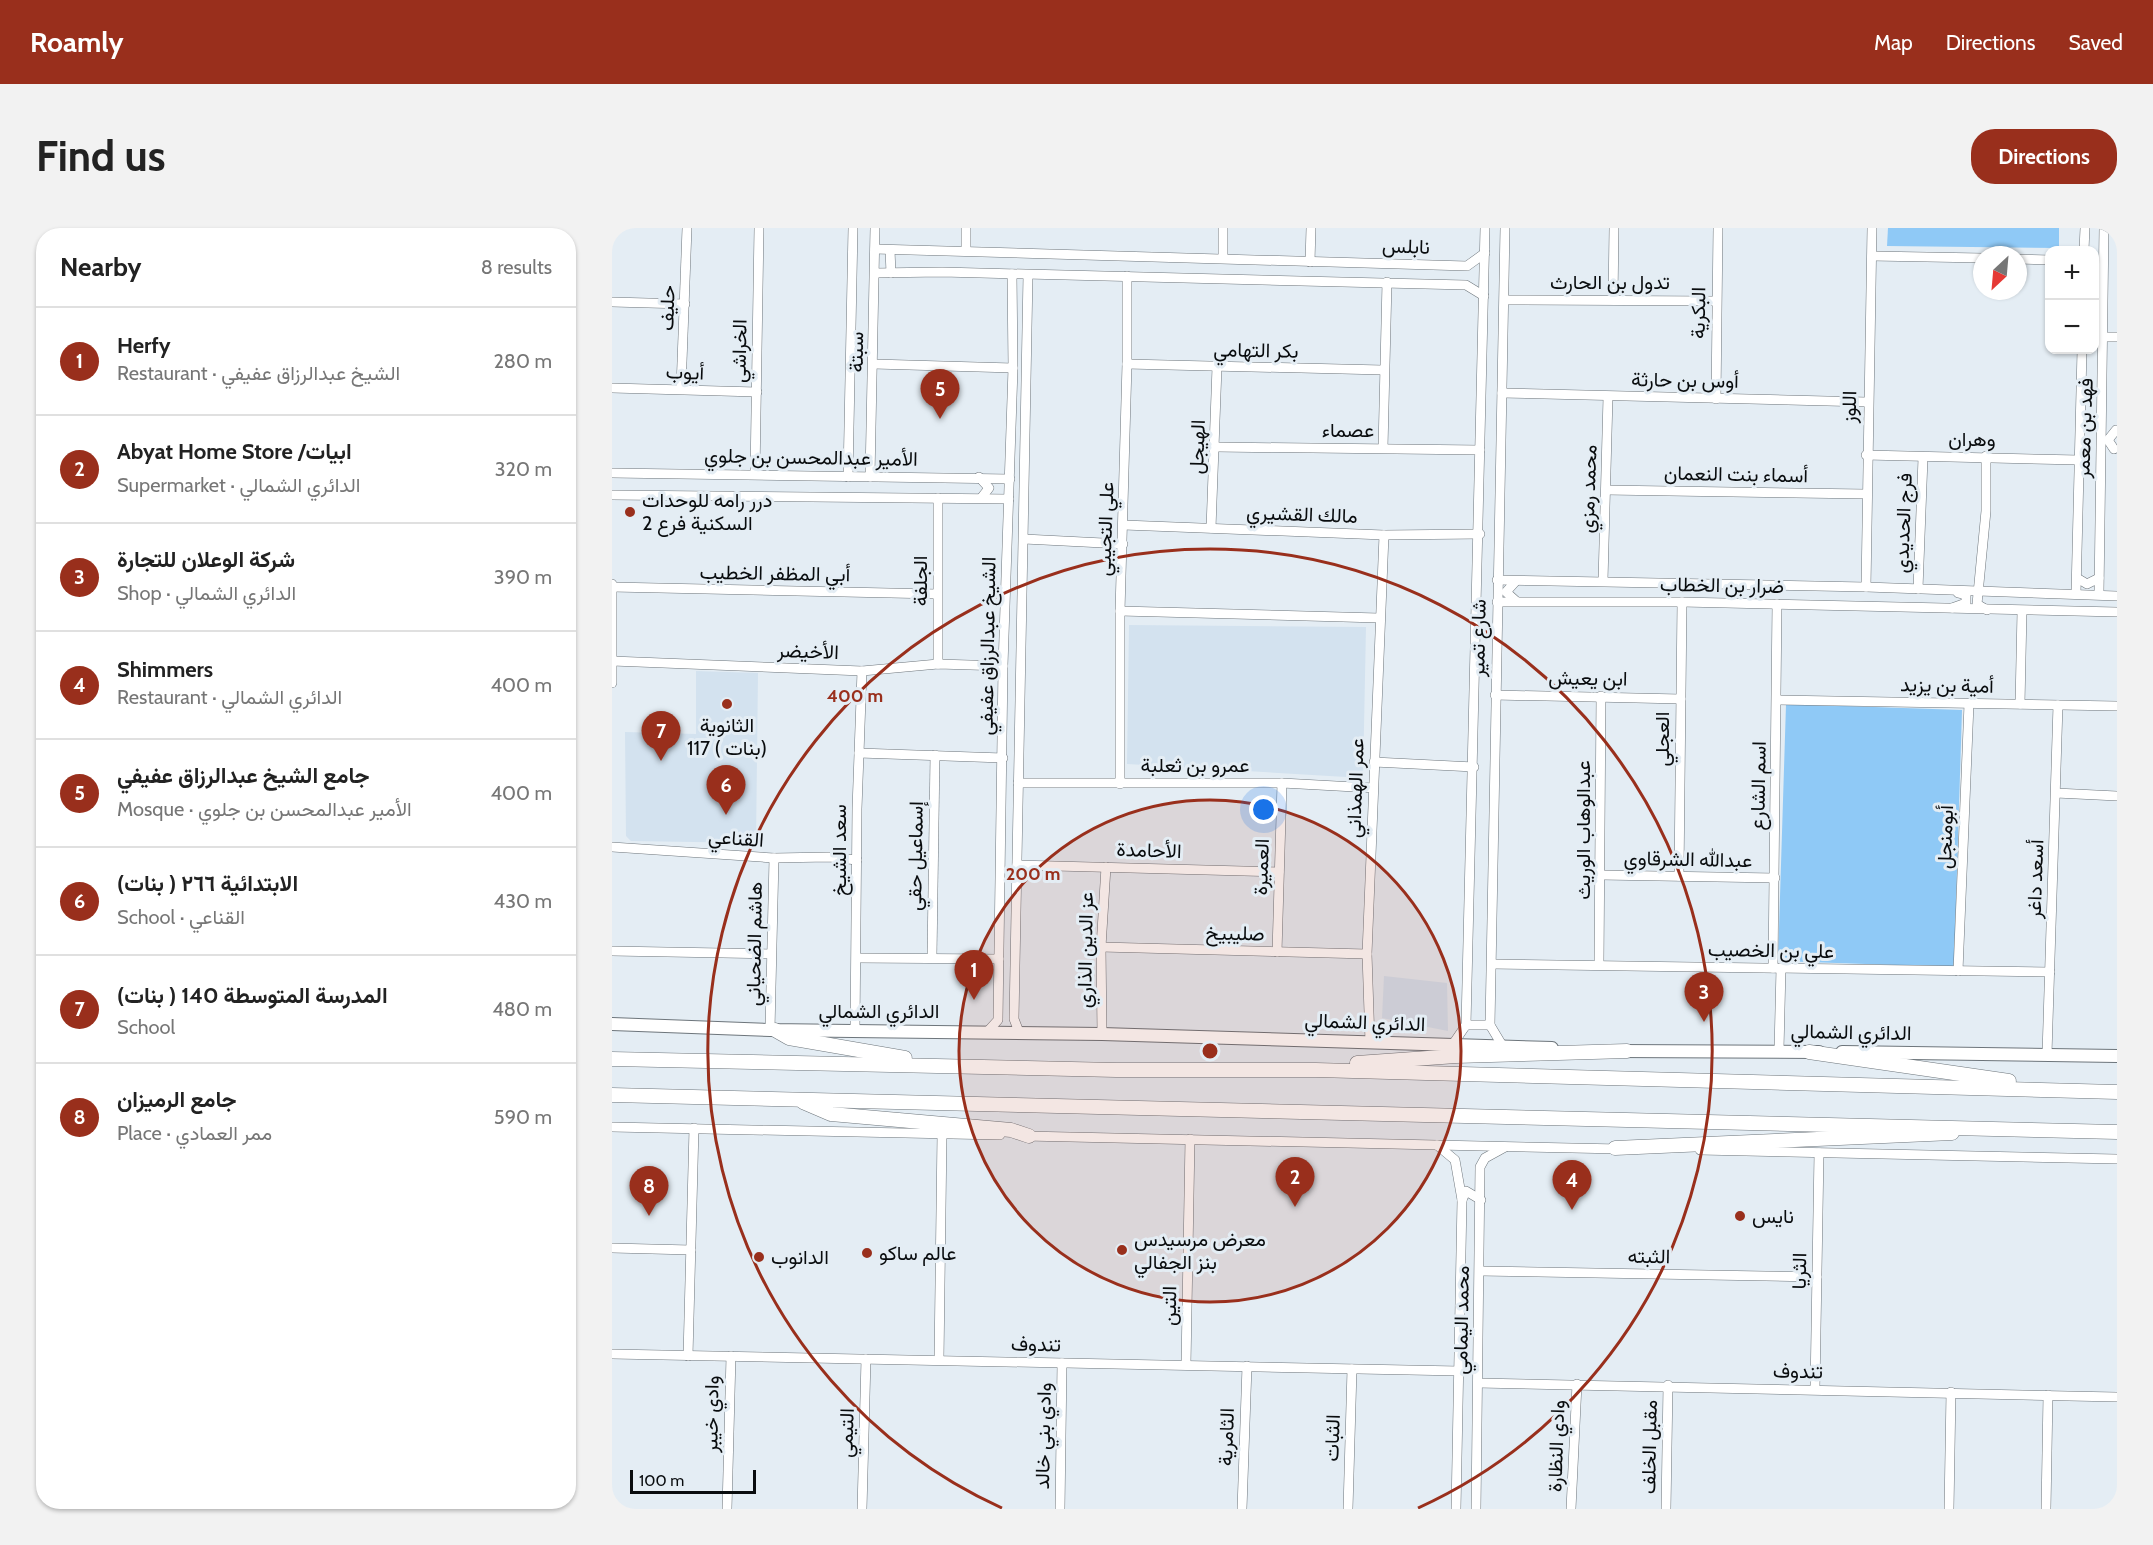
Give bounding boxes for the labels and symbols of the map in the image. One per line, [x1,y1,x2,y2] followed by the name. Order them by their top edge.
[1382,233,1430,259] street label: نابلس
[1973,246,2027,300] north arrow
[1550,270,1670,295] street label: تدول بن الحارث
[654,285,680,331] street label: حليف
[1686,287,1711,339] street label: البكرية
[726,319,757,383] street label: الخراشي
[844,331,868,373] street label: سبتة
[1213,337,1299,368] street label: بكر التهامي
[665,359,705,386] street label: أيوب
[1631,367,1739,394] street label: أوس بن حارثة
[920,370,960,419] pin: 5
[2070,377,2099,480] street label: فهد بن معمر
[1837,391,1862,424] street label: اللوز
[1322,418,1374,442] street label: عصماء
[1184,419,1211,475] street label: الهيجل
[1948,427,1996,452] street label: وهران
[704,443,918,476] street label: الأمير عبدالمحسن بن جلوي
[1574,444,1607,534] street label: محمد رمزي
[1664,461,1809,487] street label: أسماء بنت النعمان
[1889,472,1922,574] street label: فرج الحديدي
[1091,481,1124,577] street label: علي التجيبي
[642,488,772,537] place label: درر رامه للوحدات السكنية فرع 2
[1246,500,1358,533] street label: مالك القشيري
[623,505,637,519] marker: درر رامه للوحدات السكنية فرع 2
[908,556,932,606] street label: الجلفة
[973,556,1006,736] street label: الشيخ عبدالرزاق عفيفي
[699,560,851,591] street label: أبي المظفر الخطيب
[1660,572,1784,599] street label: ضرار بن الخطاب
[1465,599,1493,678] street label: شارع تمير
[776,638,839,665] street label: الأخيضر
[1548,665,1628,691] street label: ابن يعيش
[1900,672,1994,699] street label: أمية بن يزيد
[827,685,883,707] text: 400 m
[720,697,734,711] marker: الثانوية 117 ( بنات)
[641,712,680,761] pin: 7
[1650,712,1679,766] street label: العجلي
[687,713,767,760] place label: الثانوية 117 ( بنات)
[1341,738,1374,839] street label: عمر الهمذاني
[1745,741,1773,831] street label: اسم الشارع
[1141,753,1249,778] street label: عمرو بن ثعلبة
[1571,760,1596,900] street label: عبدالوهاب الوريث
[706,766,746,815] pin: 6
[1249,795,1278,824] your location
[902,801,933,911] street label: إسماعيل حقي
[827,804,853,896] street label: سعد الشيخ
[1932,804,1959,869] street label: أبومنجل
[707,824,765,857] street label: القناعي
[1116,837,1182,863] street label: الأحامدة
[1248,838,1275,896] street label: العميرة
[2022,839,2049,920] street label: أسعد داغر
[1623,846,1753,877] street label: عبدالله الشرقاوي
[1006,863,1060,885] text: 200 m
[741,882,772,1007] street label: هاشم الضحياني
[1072,892,1103,1008] street label: عز الدين الذاري
[1205,920,1265,948] street label: صليبيخ
[1708,937,1834,968] street label: علي بن الخصيب
[954,950,994,1000] pin: 1
[1684,972,1724,1022] pin: 3
[819,999,939,1028] street label: الدائري الشمالي
[1304,1008,1426,1041] street label: الدائري الشمالي
[1790,1019,1912,1050] street label: الدائري الشمالي
[1200,1041,1220,1061] centre of rings
[1276,1158,1314,1207] pin: 2
[1552,1160,1592,1210] pin: 4
[630,1166,669,1216] pin: 8
[1752,1204,1794,1228] place label: نايس
[1733,1209,1747,1223] marker: نايس
[1134,1227,1266,1279] place label: معرض مرسيدس بنز الجفالي
[879,1241,956,1266] place label: عالم ساكو
[1115,1243,1129,1257] marker: معرض مرسيدس بنز الجفالي
[1628,1244,1670,1268] street label: الثبته
[771,1245,829,1270] place label: الدانوب
[860,1246,874,1260] marker: عالم ساكو
[752,1250,766,1264] marker: الدانوب
[1787,1252,1812,1290] street label: الثريا
[1448,1265,1479,1375] street label: محمد اليمامي
[1157,1286,1181,1326] street label: التين
[1011,1332,1061,1357] street label: تندوف
[1773,1359,1823,1384] street label: تندوف
[698,1375,729,1454] street label: وادي خيبر
[1030,1382,1061,1490] street label: وادي بني خالد
[1542,1400,1575,1493] street label: وادي النظارة
[1636,1400,1662,1494] street label: مقبل الخلف
[1213,1407,1240,1467] street label: الثامرية
[833,1408,864,1458] street label: التيمي
[1319,1414,1345,1462] street label: الثبات
[630,1467,756,1494] scale bar

